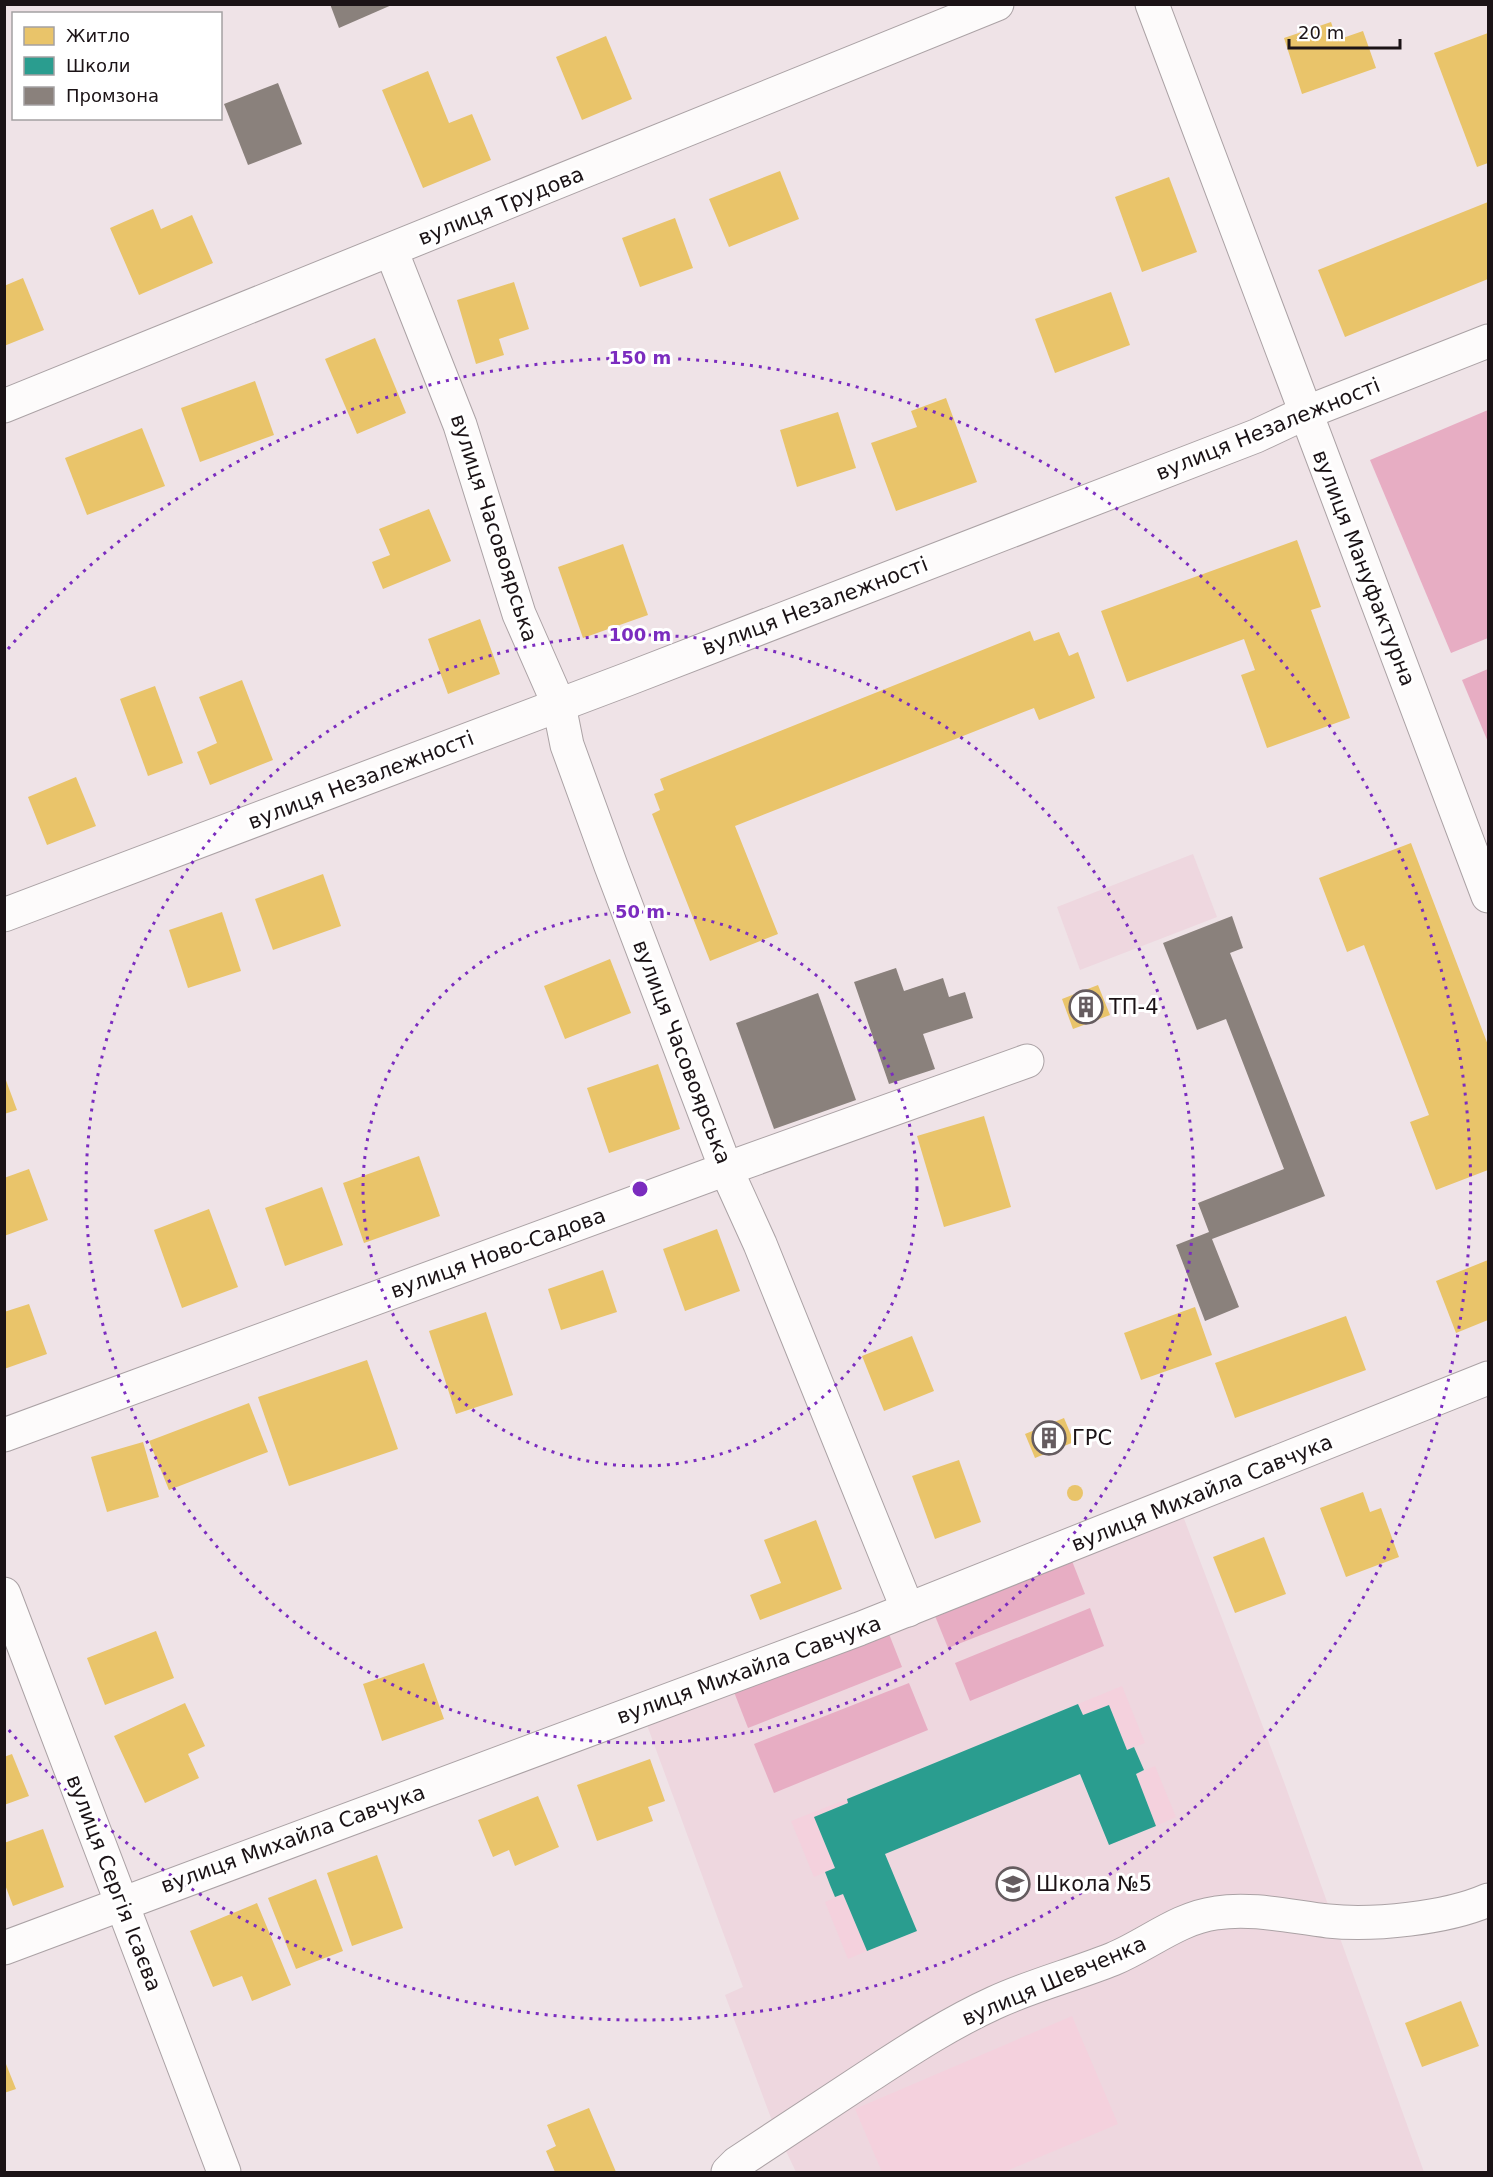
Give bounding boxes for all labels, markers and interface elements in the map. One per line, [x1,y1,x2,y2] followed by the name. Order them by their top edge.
[12,12,222,120] legend
[1289,12,1400,50] scale bar
[1298,22,1344,43] text: 20 m
[66,25,130,46] text: Житло
[66,55,130,76] text: Школи
[66,85,159,106] text: Промзона
[415,162,587,250] street label: вулиця Трудова
[609,347,671,368] text: 150 m
[1152,373,1384,485] street label: вулиця Незалежності
[446,411,542,645] street label: вулиця Часовоярська
[1308,447,1420,689] street label: вулиця Мануфактурна
[699,552,931,660] street label: вулиця Незалежності
[609,624,671,645] text: 100 m
[245,726,477,834] street label: вулиця Незалежності
[615,901,665,922] text: 50 m
[628,937,736,1167] street label: вулиця Часовоярська
[1068,989,1104,1025] building icon: ТП-4
[1108,995,1159,1019] place label: ТП-4
[630,1179,650,1199] centre of rings
[387,1203,609,1303] street label: вулиця Ново-Садова
[1031,1420,1067,1456] building icon: ГРС
[1072,1426,1112,1450] place label: ГРС
[1068,1430,1336,1556] street label: вулиця Михайла Савчука
[614,1611,884,1729] street label: вулиця Михайла Савчука
[62,1771,166,1995] street label: вулиця Сергія Ісаєва
[158,1780,428,1898] street label: вулиця Михайла Савчука
[995,1866,1031,1902] school or university icon: Школа №5
[1036,1872,1152,1896] place label: Школа №5
[958,1931,1150,2031] street label: вулиця Шевченка

